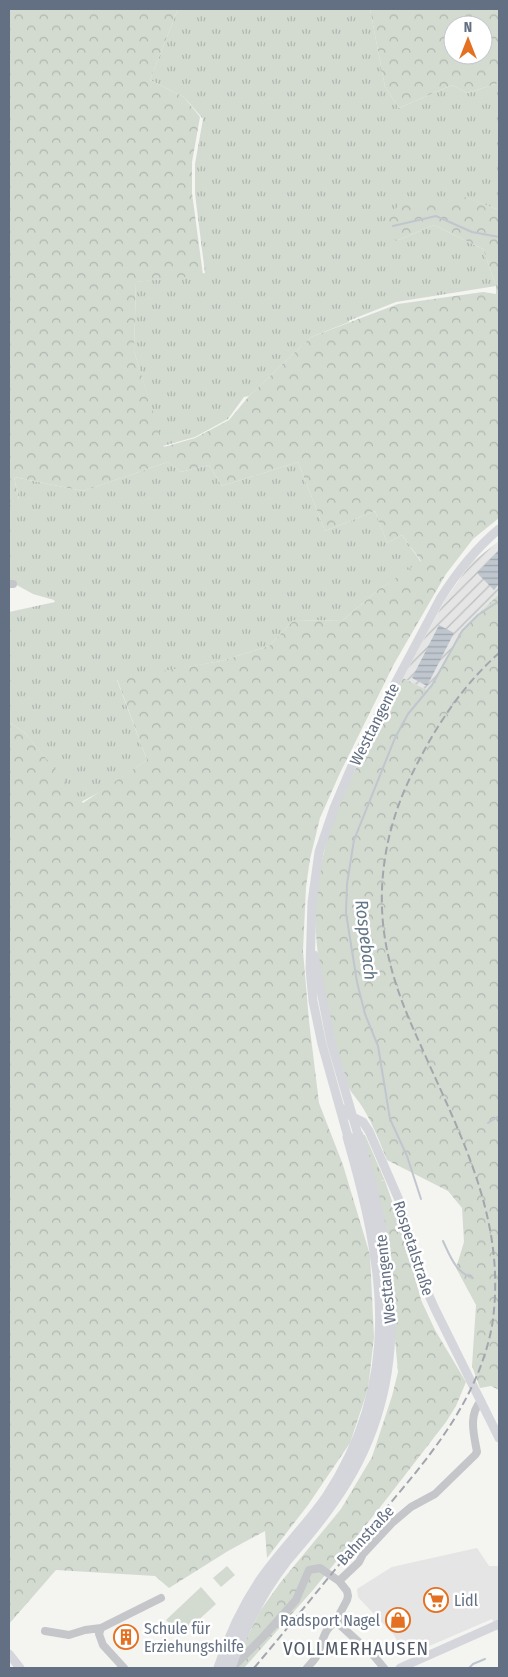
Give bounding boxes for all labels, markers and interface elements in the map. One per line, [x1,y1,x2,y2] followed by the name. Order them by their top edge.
[443,15,493,65] north arrow
[464,19,472,36] text: N
[346,680,403,768] street label: Westtangente
[350,899,382,981] water label: Rospebach
[389,1198,438,1298] street label: Rospetalstraße
[371,1233,400,1325] street label: Westtangente
[333,1501,398,1569] street label: Bahnstraße
[423,1587,449,1613] supermarket icon: Lidl
[454,1591,478,1610] place label: Lidl
[385,1607,411,1633] shop icon: Radsport Nagel
[280,1611,380,1630] place label: Radsport Nagel
[144,1619,244,1656] place label: Schule für Erziehungshilfe
[113,1624,139,1650] building icon: Schule für Erziehungshilfe
[283,1637,429,1660] district label: VOLLMERHAUSEN

